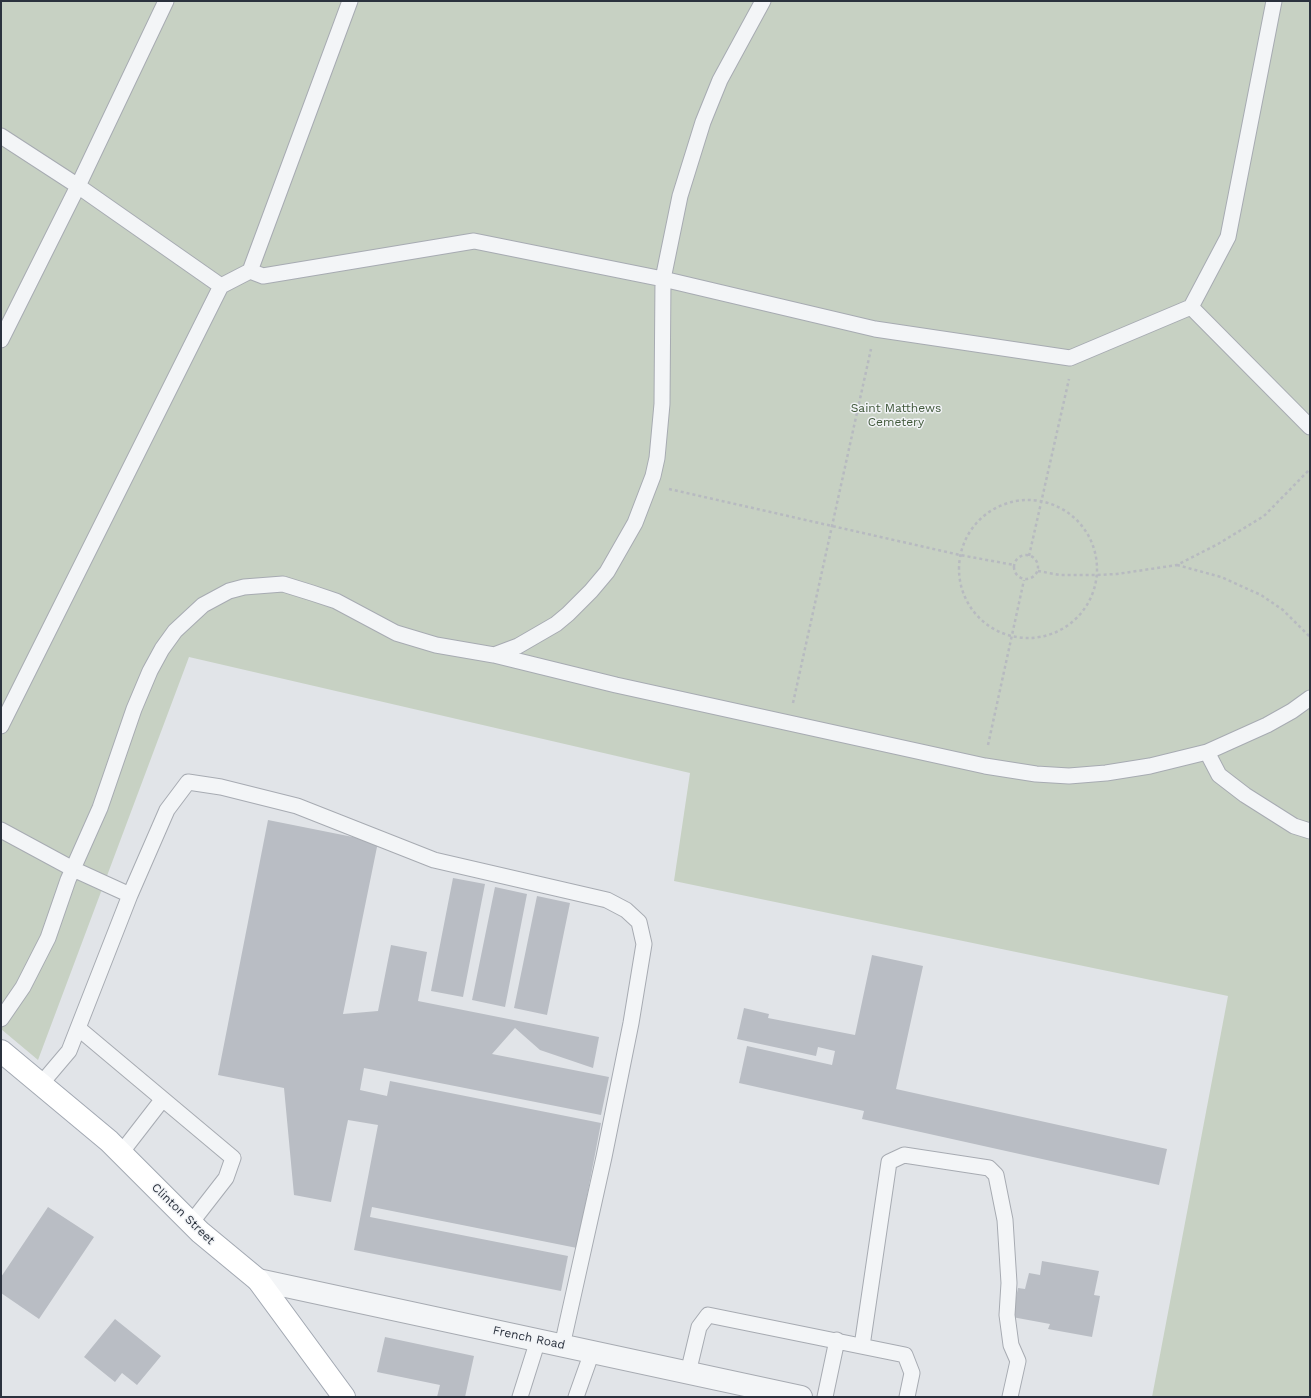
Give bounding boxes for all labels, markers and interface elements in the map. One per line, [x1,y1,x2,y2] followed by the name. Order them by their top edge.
[851,401,941,429] park label: Saint Matthews Cemetery
[148,1180,218,1248] street label: Clinton Street
[492,1323,566,1353] street label: French Road

